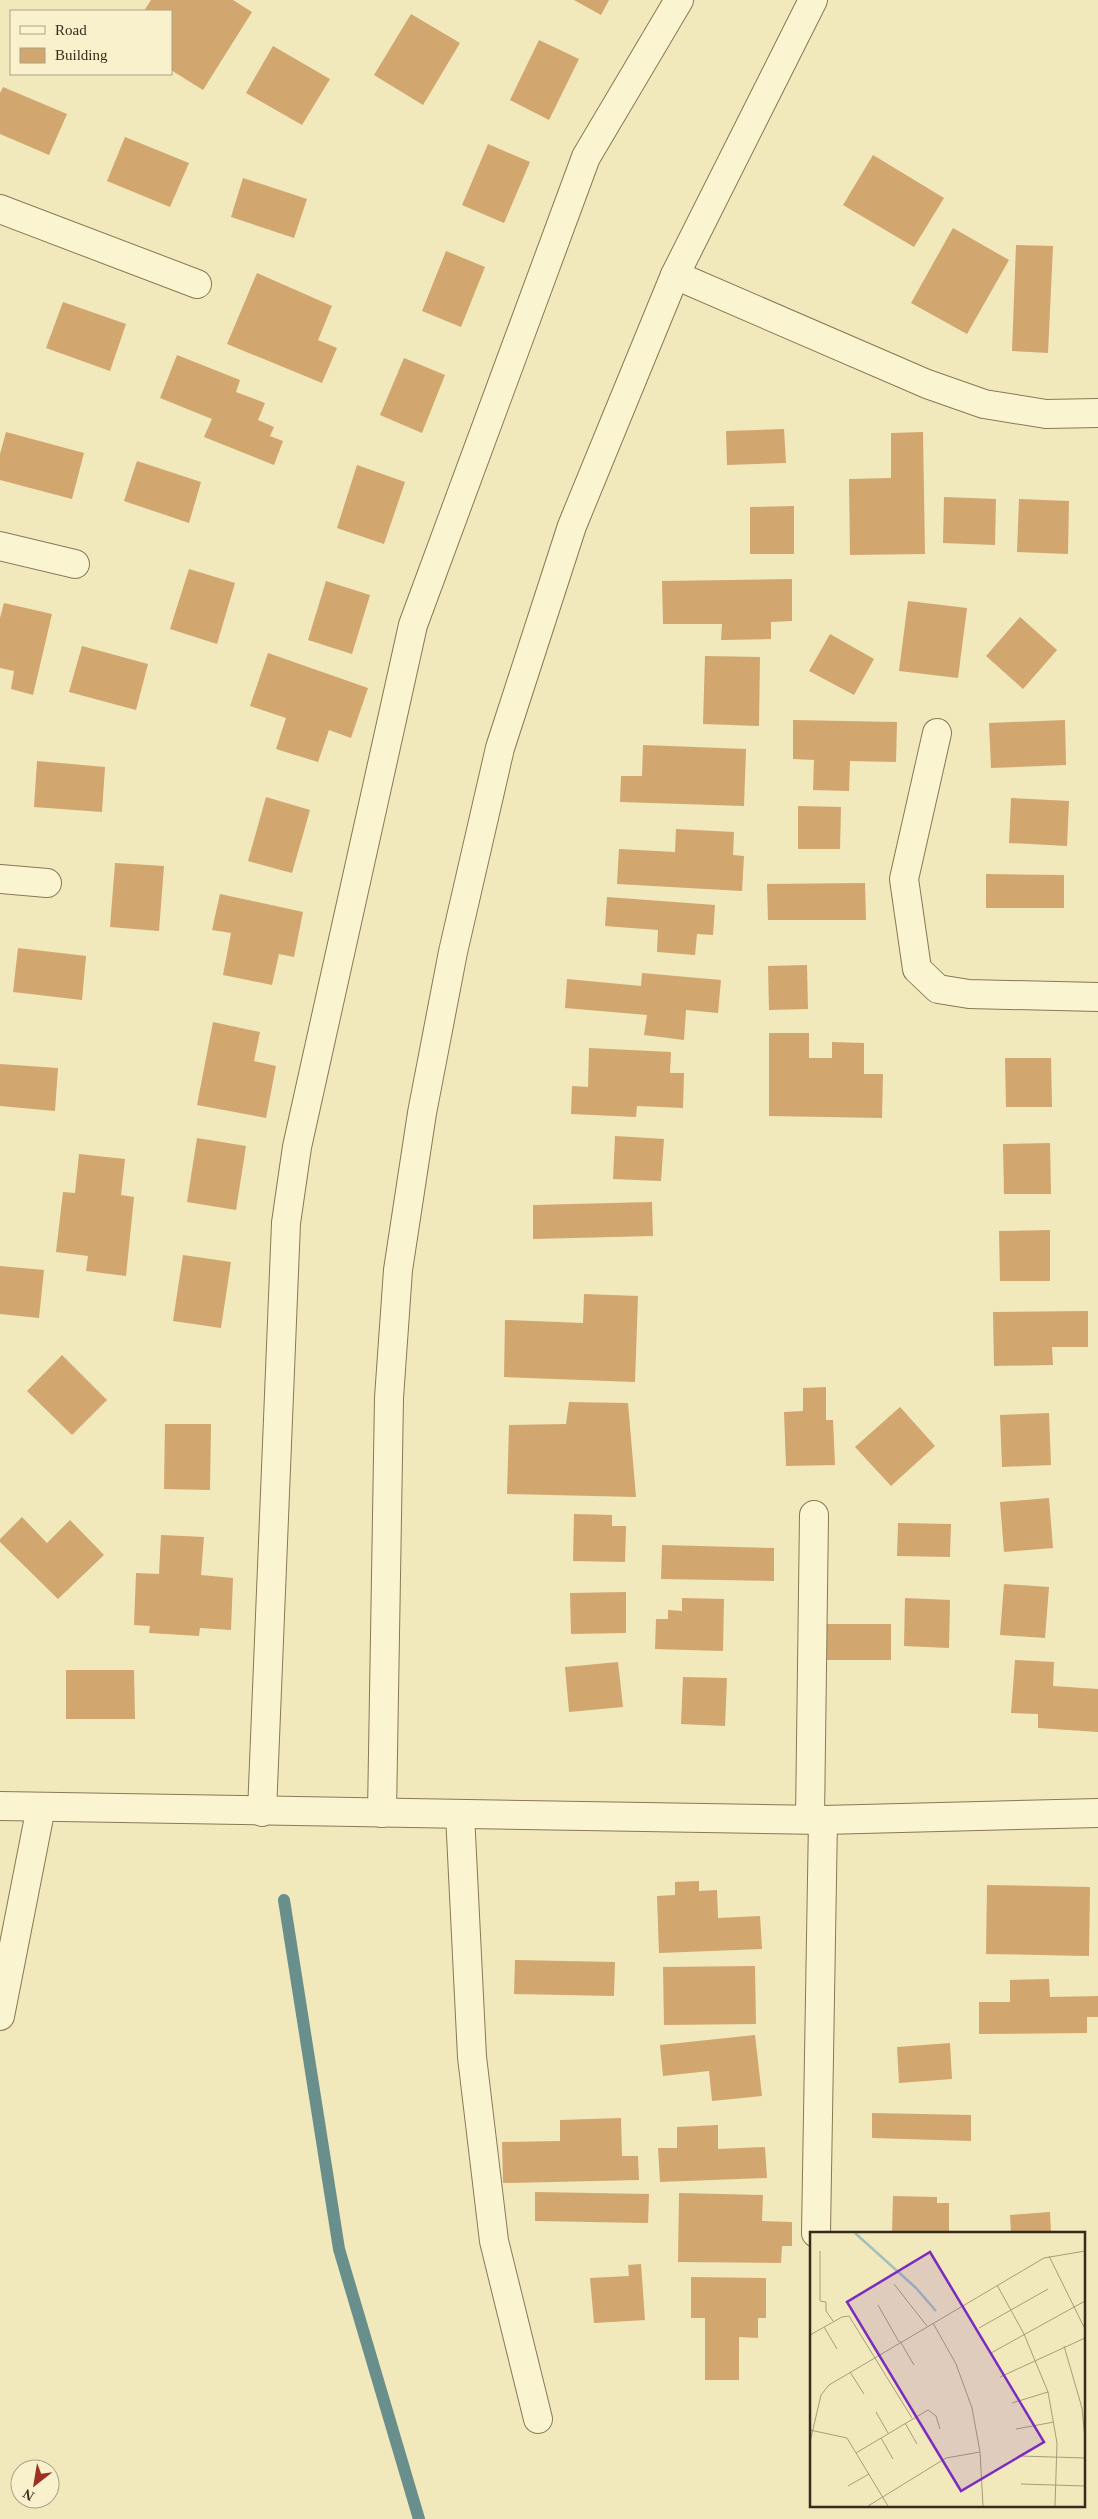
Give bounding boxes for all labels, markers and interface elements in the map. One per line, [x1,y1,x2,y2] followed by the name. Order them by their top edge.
[10,10,172,75] legend
[55,22,87,38] text: Road
[55,47,108,63] text: Building
[810,2232,1086,2506] inset map
[10,2459,60,2509] north arrow
[20,2486,37,2504] text: N

